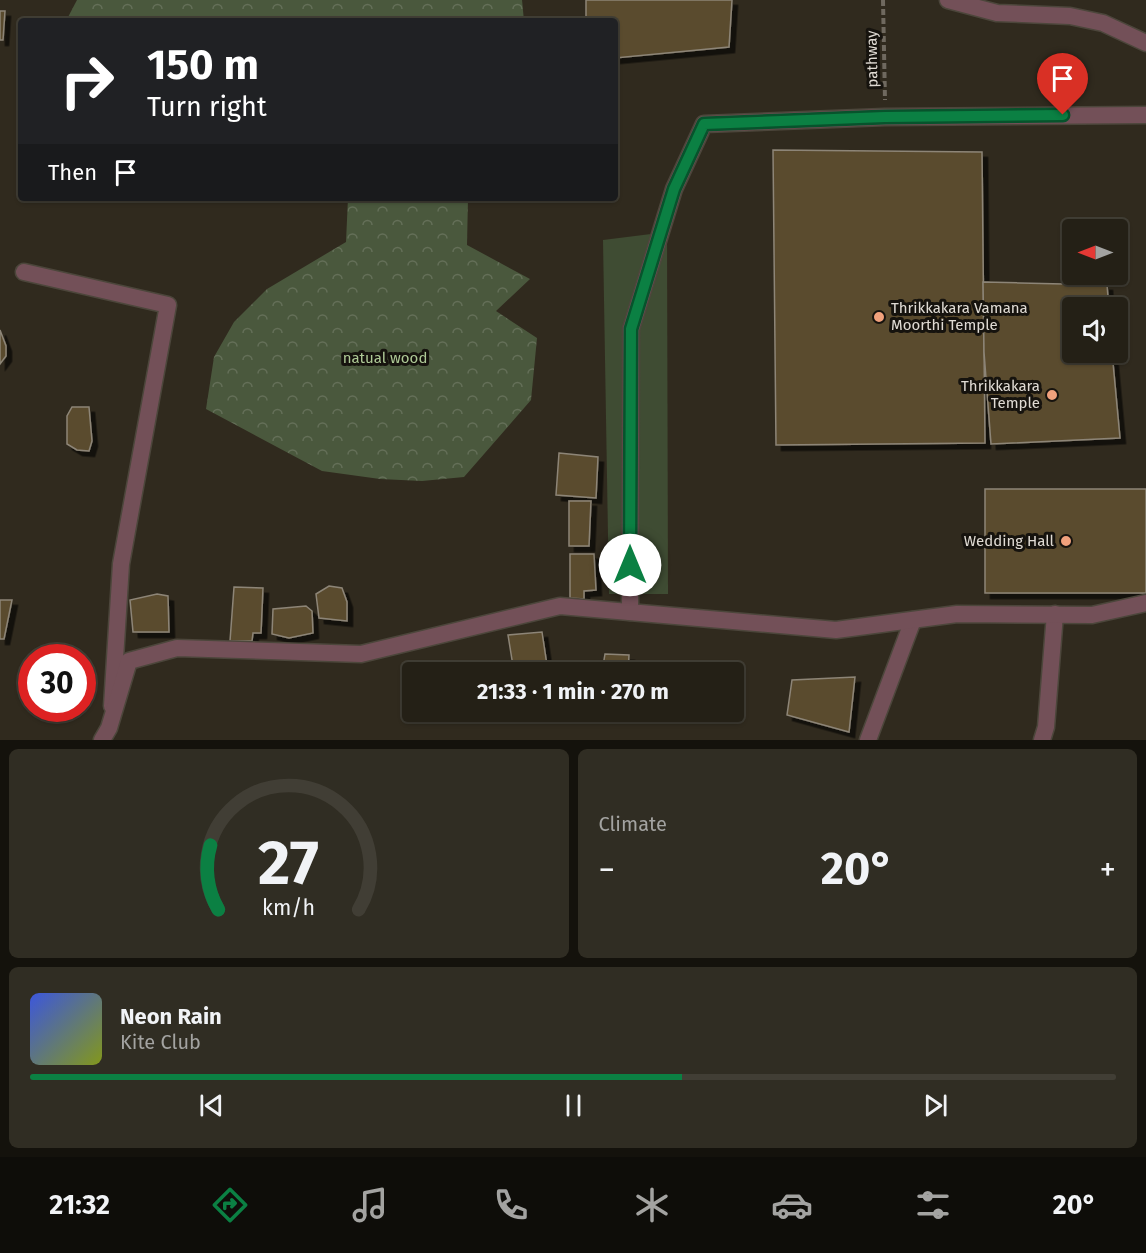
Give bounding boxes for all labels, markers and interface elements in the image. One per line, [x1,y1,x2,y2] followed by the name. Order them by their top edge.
[862,30,881,88] street label: pathway
[147,40,259,90] text: 150 m
[48,42,126,120] icon: right
[1037,53,1088,115] pin
[1046,62,1079,95] icon: arrive
[147,91,267,123] text: Turn right
[109,156,142,189] icon: arrive
[48,159,97,186] text: Then
[1062,219,1128,285] north arrow
[1062,219,1128,363] map controls
[1062,297,1128,363] button: sound
[891,299,1028,334] place label: Thrikkakara Vamana Moorthi Temple
[872,310,886,324] marker: Thrikkakara Vamana Moorthi Temple
[343,349,427,367] park label: natual wood
[961,377,1040,412] place label: Thrikkakara Temple
[1045,388,1059,402] marker: Thrikkakara Temple
[964,532,1055,550] place label: Wedding Hall
[598,533,662,597] position arrow
[1059,534,1073,548] marker: Wedding Hall
[18,644,96,722] speed limit sign: 30
[477,678,669,705] text: 21:33 · 1 min · 270 m
[599,812,667,836] text: Climate
[258,826,319,901] text: 27
[821,842,894,896] text: 20°
[599,850,615,890] text: −
[1100,850,1116,890] text: +
[262,896,315,922] text: km/h
[120,1003,222,1030] text: Neon Rain
[120,1030,201,1054] text: Kite Club
[195,1089,228,1122] icon: previous
[557,1089,590,1122] icon: pause
[919,1089,952,1122] icon: next
[209,1184,251,1226] icon: directions
[349,1184,391,1226] icon: music
[490,1184,532,1226] icon: phone
[631,1184,673,1226] icon: climate
[771,1184,813,1226] icon: car
[912,1184,954,1226] icon: filters
[49,1189,110,1221] text: 21:32
[1053,1189,1097,1221] text: 20°

